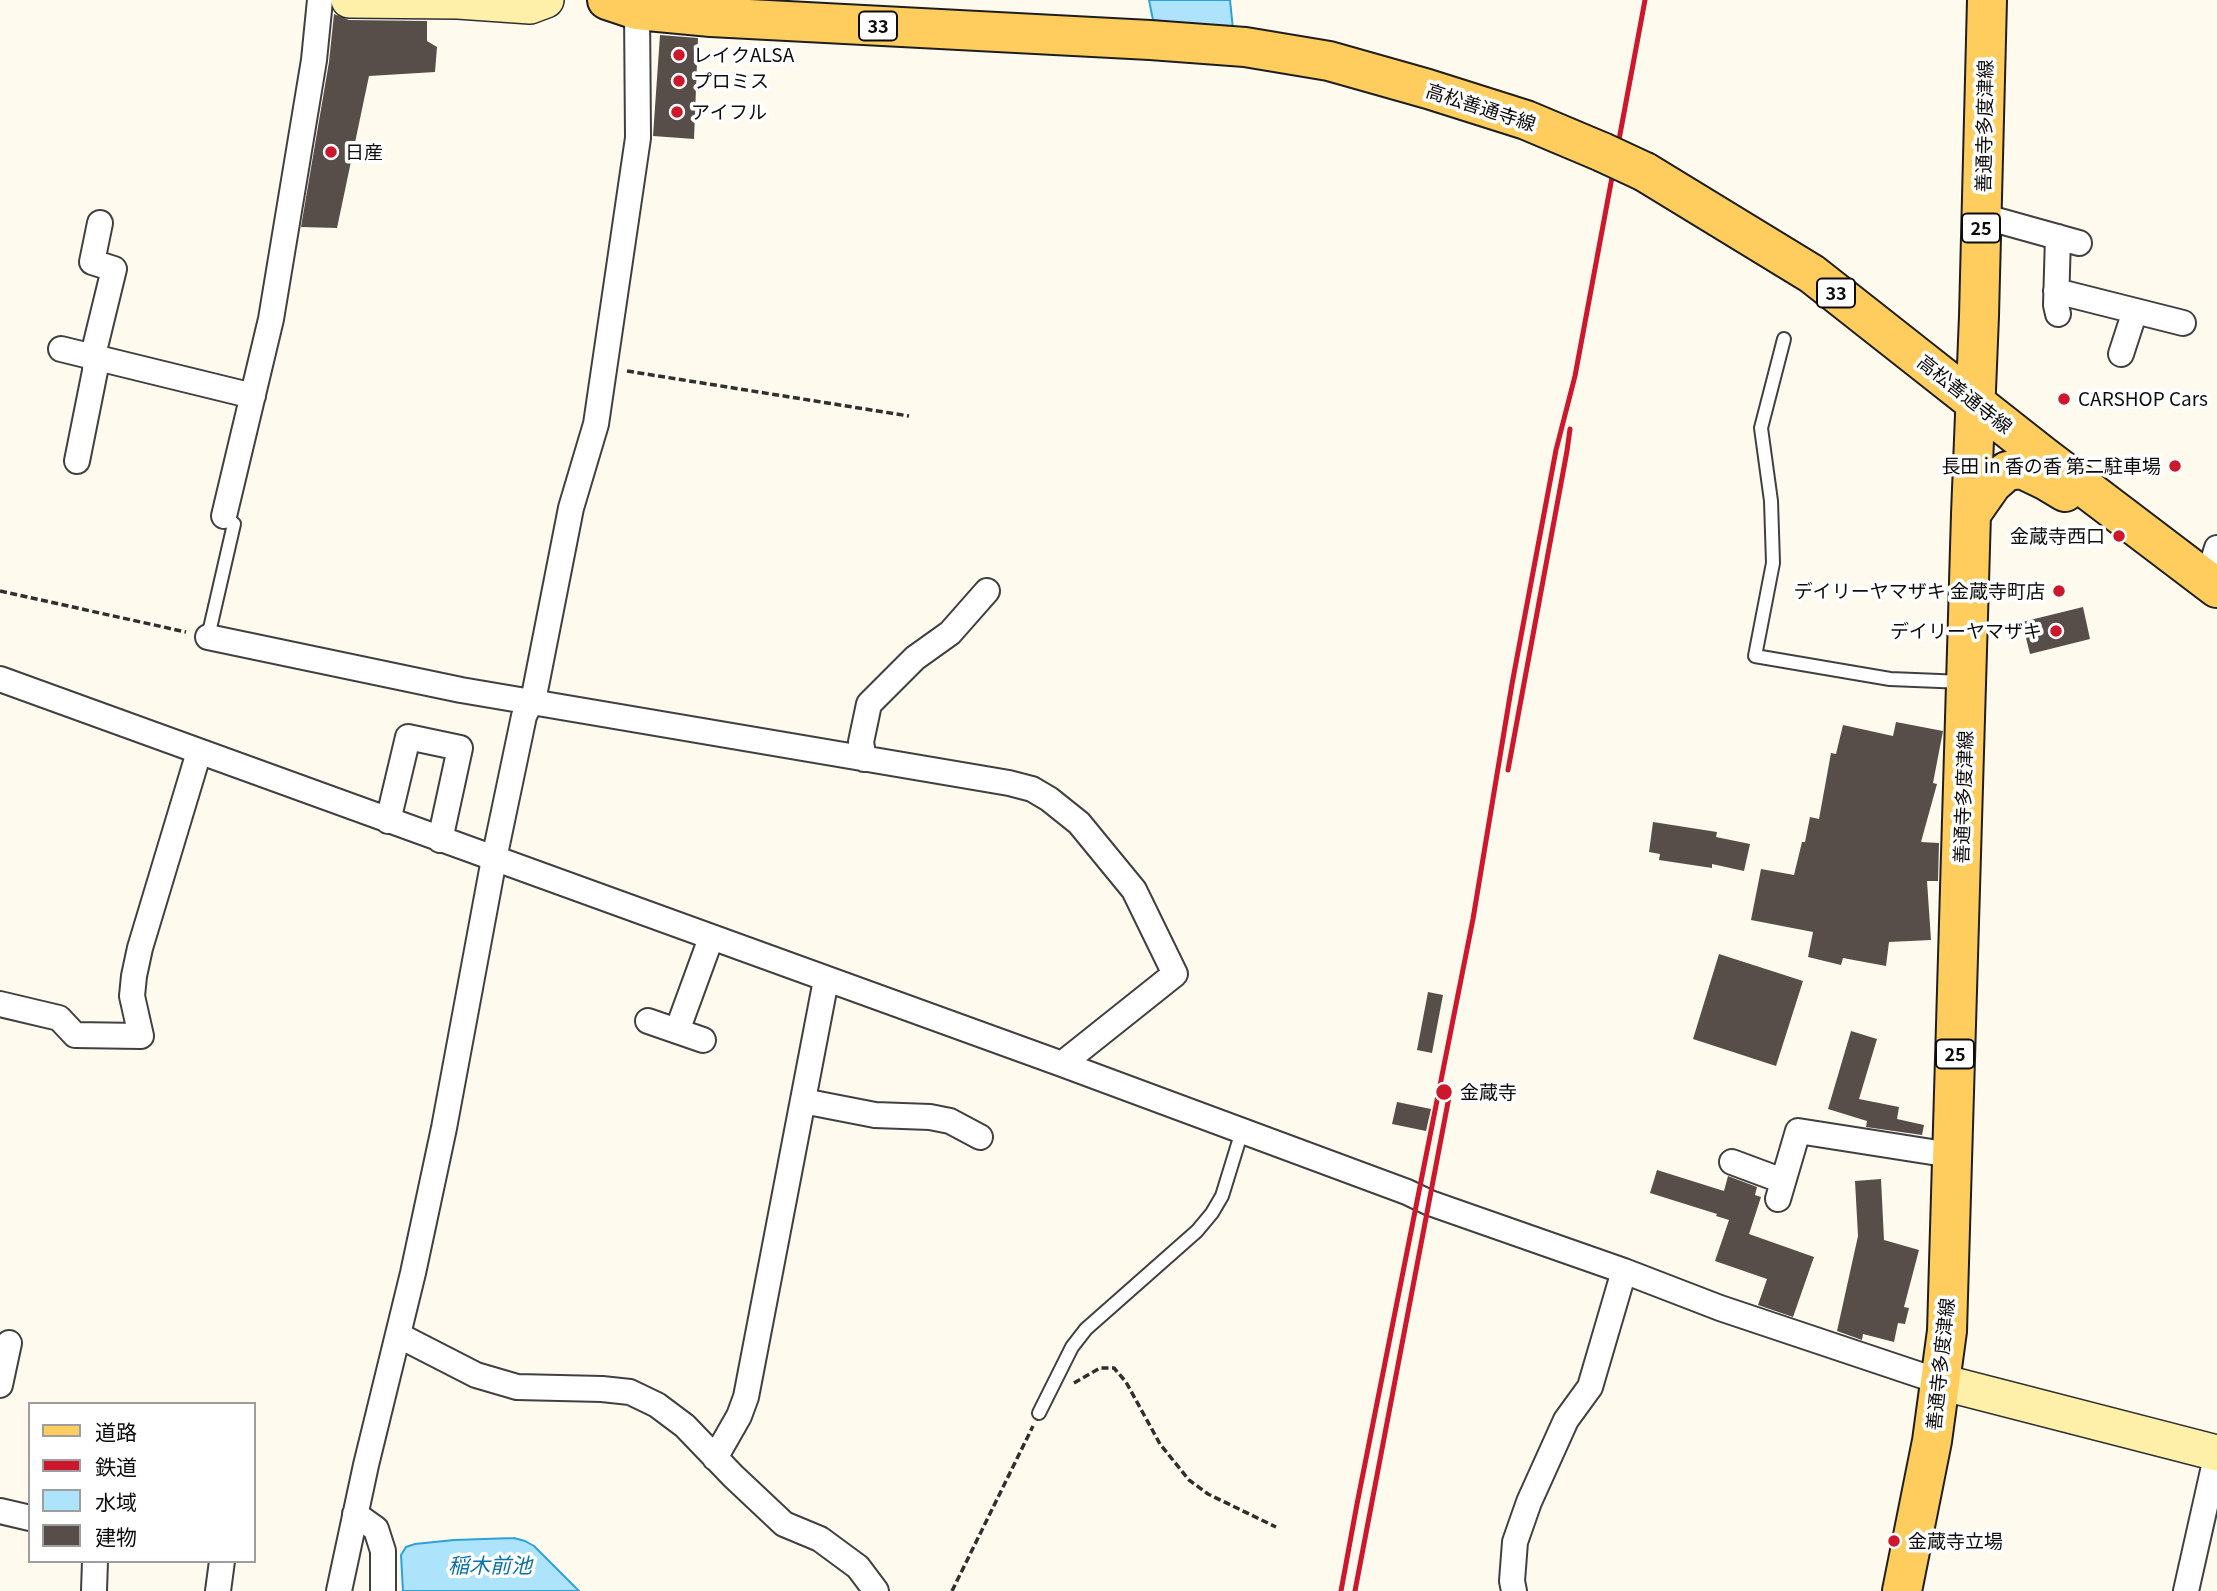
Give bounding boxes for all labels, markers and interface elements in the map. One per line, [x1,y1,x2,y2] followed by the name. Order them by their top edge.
[859,12,897,41] road number: 33
[693,44,794,66] place label: レイクALSA
[671,47,687,63] marker: レイクALSA
[1971,59,1997,193] street label: 善通寺多度津線
[693,70,769,92] place label: プロミス
[671,73,687,89] marker: プロミス
[1423,79,1539,135] street label: 高松善通寺線
[691,101,767,123] place label: アイフル
[669,104,685,120] marker: アイフル
[345,141,383,163] place label: 日産
[323,144,339,160] marker: 日産
[1962,213,2000,242] road number: 25
[1817,278,1855,307] road number: 33
[1913,350,2017,438] street label: 高松善通寺線
[2078,388,2208,410] place label: CARSHOP Cars
[2056,391,2072,407] marker: CARSHOP Cars
[1941,455,2161,477] place label: 長田 in 香の香 第二駐車場
[2167,458,2183,474] marker: 長田 in 香の香 第二駐車場
[2010,525,2105,547] place label: 金蔵寺西口
[2111,528,2127,544] marker: 金蔵寺西口
[1794,580,2045,602] place label: デイリーヤマザキ 金蔵寺町店
[2051,583,2067,599] marker: デイリーヤマザキ 金蔵寺町店
[1890,620,2042,642] place label: デイリーヤマザキ
[2048,623,2064,639] marker: デイリーヤマザキ
[1949,730,1977,864] street label: 善通寺多度津線
[1936,1040,1974,1069] road number: 25
[1460,1081,1517,1103] place label: 金蔵寺
[1434,1082,1454,1102] marker: 金蔵寺
[1922,1297,1958,1431] street label: 善通寺多度津線
[28,1402,256,1563] legend
[95,1416,137,1446] text: 道路
[95,1451,137,1481] text: 鉄道
[95,1486,137,1516] text: 水域
[95,1521,137,1551] text: 建物
[1908,1530,2003,1552] place label: 金蔵寺立場
[1886,1533,1902,1549] marker: 金蔵寺立場
[448,1552,532,1578] water label: 稲木前池

